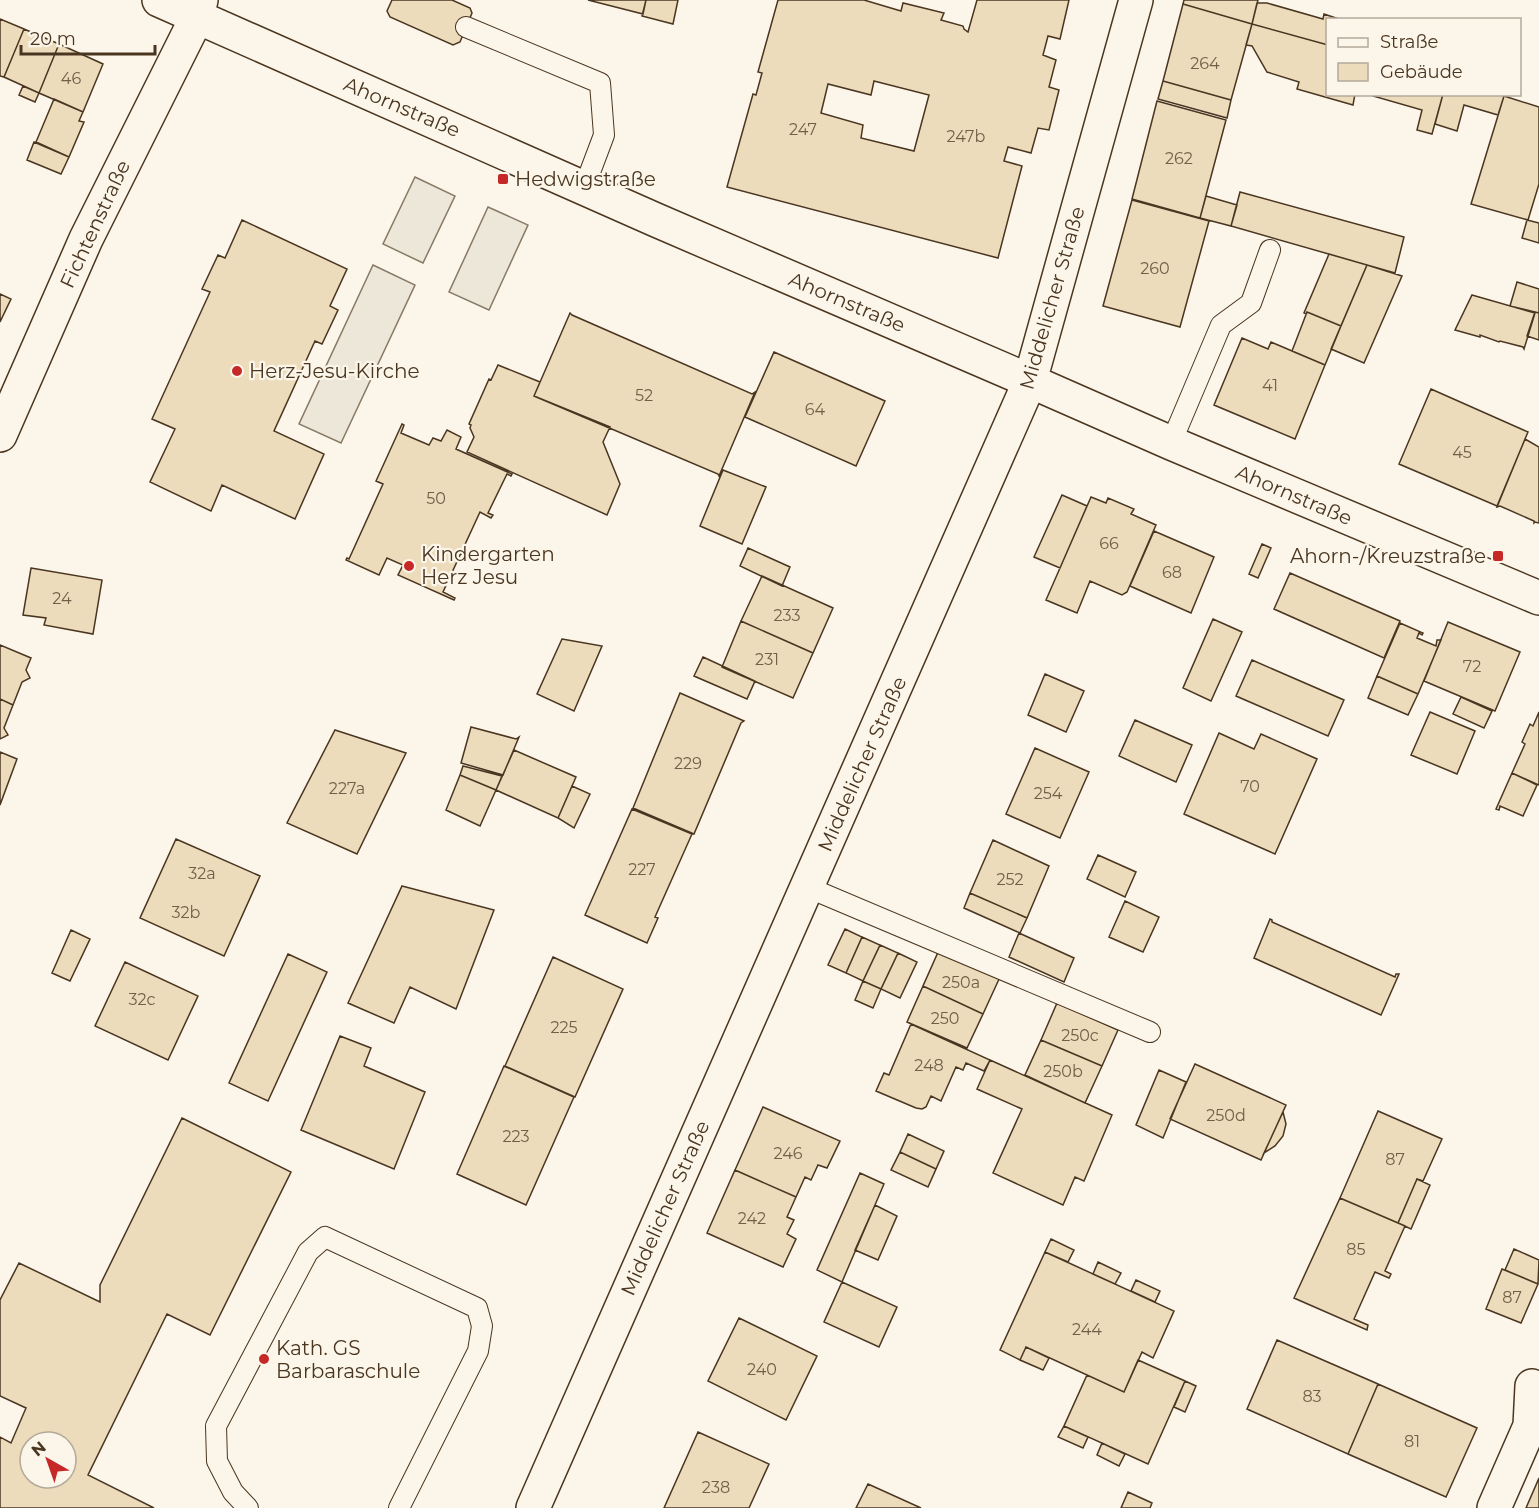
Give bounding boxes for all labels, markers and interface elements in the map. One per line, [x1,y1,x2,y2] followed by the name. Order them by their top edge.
[21,18,154,56] scale bar
[1326,18,1521,96] legend
[30,28,76,50] text: 20 m
[1380,31,1439,53] text: Straße
[1190,54,1220,73] house number: 264
[1380,61,1463,83] text: Gebäude
[61,69,81,88] house number: 46
[340,72,464,142] street label: Ahornstraße
[789,120,817,139] house number: 247
[947,127,986,146] house number: 247b
[1165,149,1193,168] house number: 262
[55,156,135,292] street label: Fichtenstraße
[515,167,656,191] place label: Hedwigstraße
[496,172,510,186] marker: Hedwigstraße
[1014,204,1090,392] street label: Middelicher Straße
[1140,259,1170,278] house number: 260
[785,267,909,337] street label: Ahornstraße
[249,359,420,383] place label: Herz-Jesu-Kirche
[230,364,244,378] marker: Herz-Jesu-Kirche
[1262,376,1278,395] house number: 41
[635,386,653,405] house number: 52
[805,400,826,419] house number: 64
[1452,443,1472,462] house number: 45
[1232,460,1356,530] street label: Ahornstraße
[426,489,446,508] house number: 50
[1099,534,1119,553] house number: 66
[421,542,555,589] place label: Kindergarten Herz Jesu
[1290,544,1486,568] place label: Ahorn-/Kreuzstraße
[1491,549,1505,563] marker: Ahorn-/Kreuzstraße
[402,559,416,573] marker: Kindergarten Herz Jesu
[1162,563,1182,582] house number: 68
[52,589,72,608] house number: 24
[773,606,801,625] house number: 233
[755,650,779,669] house number: 231
[1463,657,1481,676] house number: 72
[813,673,911,855] street label: Middelicher Straße
[674,754,702,773] house number: 229
[1240,777,1260,796] house number: 70
[329,779,365,798] house number: 227a
[1034,784,1063,803] house number: 254
[628,860,656,879] house number: 227
[188,864,216,883] house number: 32a
[996,870,1024,889] house number: 252
[172,903,201,922] house number: 32b
[942,973,980,992] house number: 250a
[129,990,155,1009] house number: 32c
[931,1009,959,1028] house number: 250
[550,1018,578,1037] house number: 225
[1061,1026,1099,1045] house number: 250c
[914,1056,944,1075] house number: 248
[1043,1062,1083,1081] house number: 250b
[1206,1106,1246,1125] house number: 250d
[616,1117,714,1299] street label: Middelicher Straße
[502,1127,530,1146] house number: 223
[773,1144,803,1163] house number: 246
[1385,1150,1405,1169] house number: 87
[738,1209,766,1228] house number: 242
[1346,1240,1366,1259] house number: 85
[1502,1288,1522,1307] house number: 87
[1072,1320,1102,1339] house number: 244
[276,1336,420,1383] place label: Kath. GS Barbaraschule
[257,1352,271,1366] marker: Kath. GS Barbaraschule
[747,1360,777,1379] house number: 240
[1302,1387,1322,1406] house number: 83
[18,1430,78,1490] north arrow
[1404,1432,1420,1451] house number: 81
[28,1437,50,1460] text: N
[702,1478,730,1497] house number: 238

